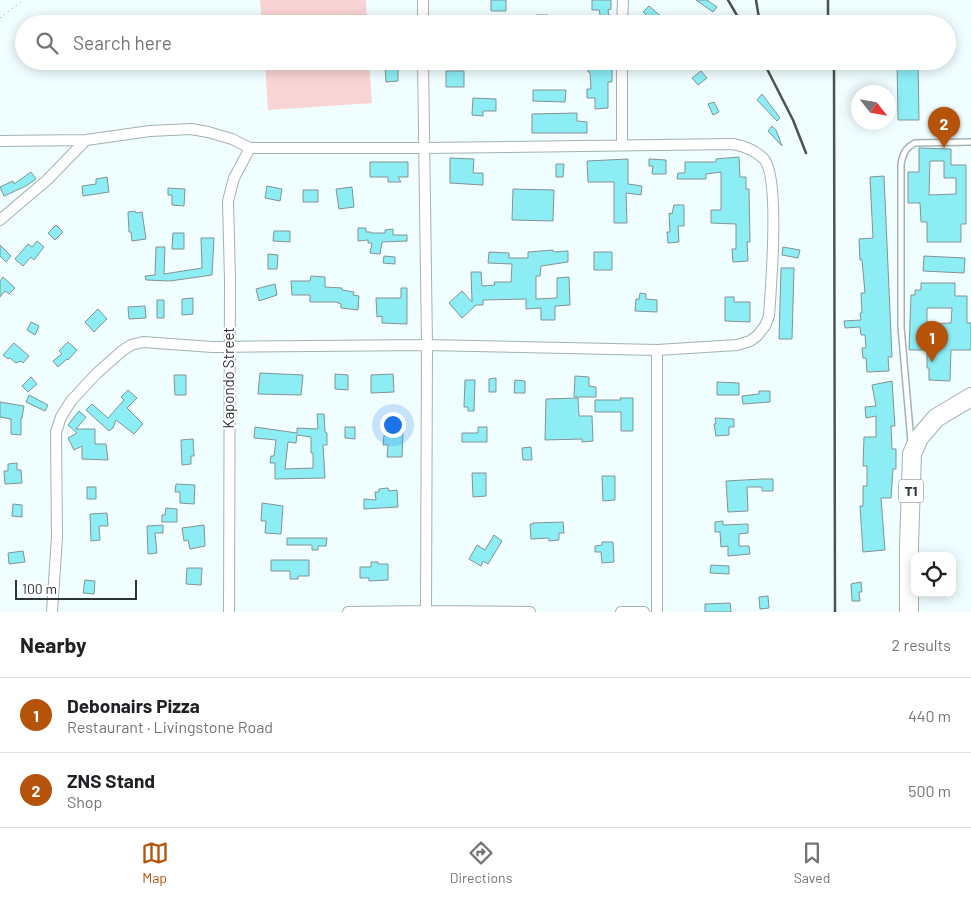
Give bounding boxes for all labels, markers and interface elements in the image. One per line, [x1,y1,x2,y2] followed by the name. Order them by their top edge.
[15,15,956,70] search box
[33,29,61,57] icon: search
[73,31,172,54] text: Search here
[851,85,896,130] north arrow
[928,107,960,148] pin: 2
[916,321,948,362] pin: 1
[219,327,237,429] street label: Kapondo Street
[380,412,406,438] your location
[898,480,924,502] road number: T1
[911,552,956,597] map controls
[911,552,956,597] button: locate
[15,577,138,600] scale bar
[22,580,57,597] text: 100 m
[20,632,86,657] text: Nearby
[892,635,951,654] text: 2 results
[67,694,200,717] text: Debonairs Pizza
[33,706,39,725] text: 1
[908,706,951,725] text: 440 m
[67,717,273,736] text: Restaurant · Livingstone Road
[67,769,155,792] text: ZNS Stand
[32,781,40,800] text: 2
[908,781,951,800] text: 500 m
[67,792,102,811] text: Shop
[141,839,169,886] tab: Map
[450,839,512,886] tab: Directions
[794,839,830,886] tab: Saved

